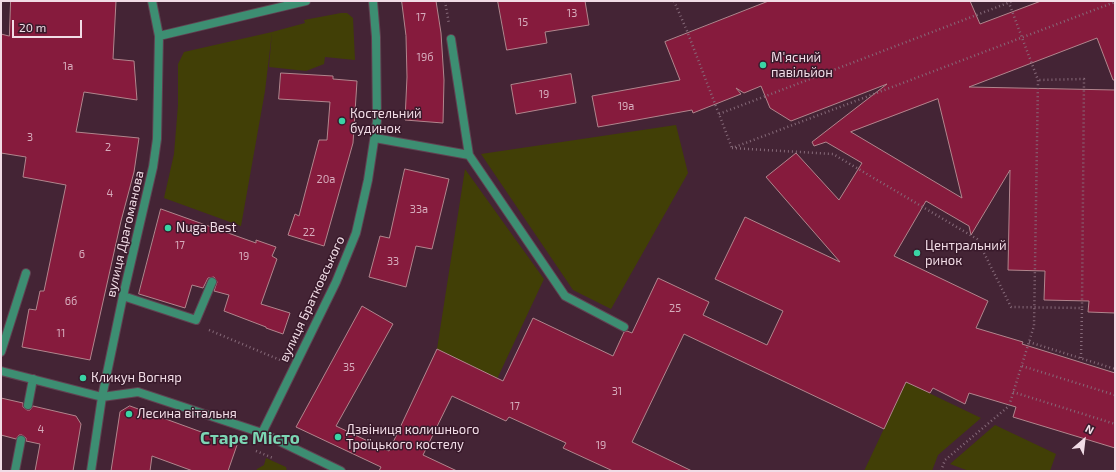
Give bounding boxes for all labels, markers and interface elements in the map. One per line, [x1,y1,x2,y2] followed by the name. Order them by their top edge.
[567,6,577,20] house number: 13
[416,10,426,24] house number: 17
[14,12,84,38] scale bar
[518,15,528,29] house number: 15
[19,20,46,34] text: 20 m
[417,50,433,64] house number: 19б
[771,50,833,81] place label: М'ясний павільйон
[63,59,73,73] house number: 1а
[758,60,768,70] marker: М'ясний павільйон
[539,87,549,101] house number: 19
[618,99,634,113] house number: 19а
[350,106,422,137] place label: Костельний будинок
[337,116,347,126] marker: Костельний будинок
[27,130,33,144] house number: 3
[105,140,111,154] house number: 2
[103,169,147,299] street label: вулиця Драгоманова
[317,172,335,186] house number: 20а
[107,186,113,200] house number: 4
[410,202,428,216] house number: 33а
[176,220,236,236] place label: Nuga Best
[163,223,173,233] marker: Nuga Best
[303,225,315,239] house number: 22
[276,233,348,365] street label: вулиця Братковського
[175,238,185,252] house number: 17
[925,238,1007,269] place label: Центральний ринок
[79,247,85,261] house number: 6
[912,248,922,258] marker: Центральний ринок
[239,249,249,263] house number: 19
[387,254,399,268] house number: 33
[65,294,77,308] house number: 6б
[669,301,681,315] house number: 25
[57,326,65,340] house number: 11
[343,360,355,374] house number: 35
[91,370,182,386] place label: Кликун Вогняр
[78,373,88,383] marker: Кликун Вогняр
[612,384,622,398] house number: 31
[510,399,520,413] house number: 17
[137,406,237,422] place label: Лесина вітальня
[124,409,134,419] marker: Лесина вітальня
[1064,420,1104,460] north arrow
[1083,421,1096,437] text: N
[38,422,44,436] house number: 4
[346,422,479,453] place label: Дзвіниця колишнього Троїцького костелу
[200,428,300,448] district label: Старе Місто
[333,432,343,442] marker: Дзвіниця колишнього Троїцького костелу
[596,438,606,452] house number: 19

